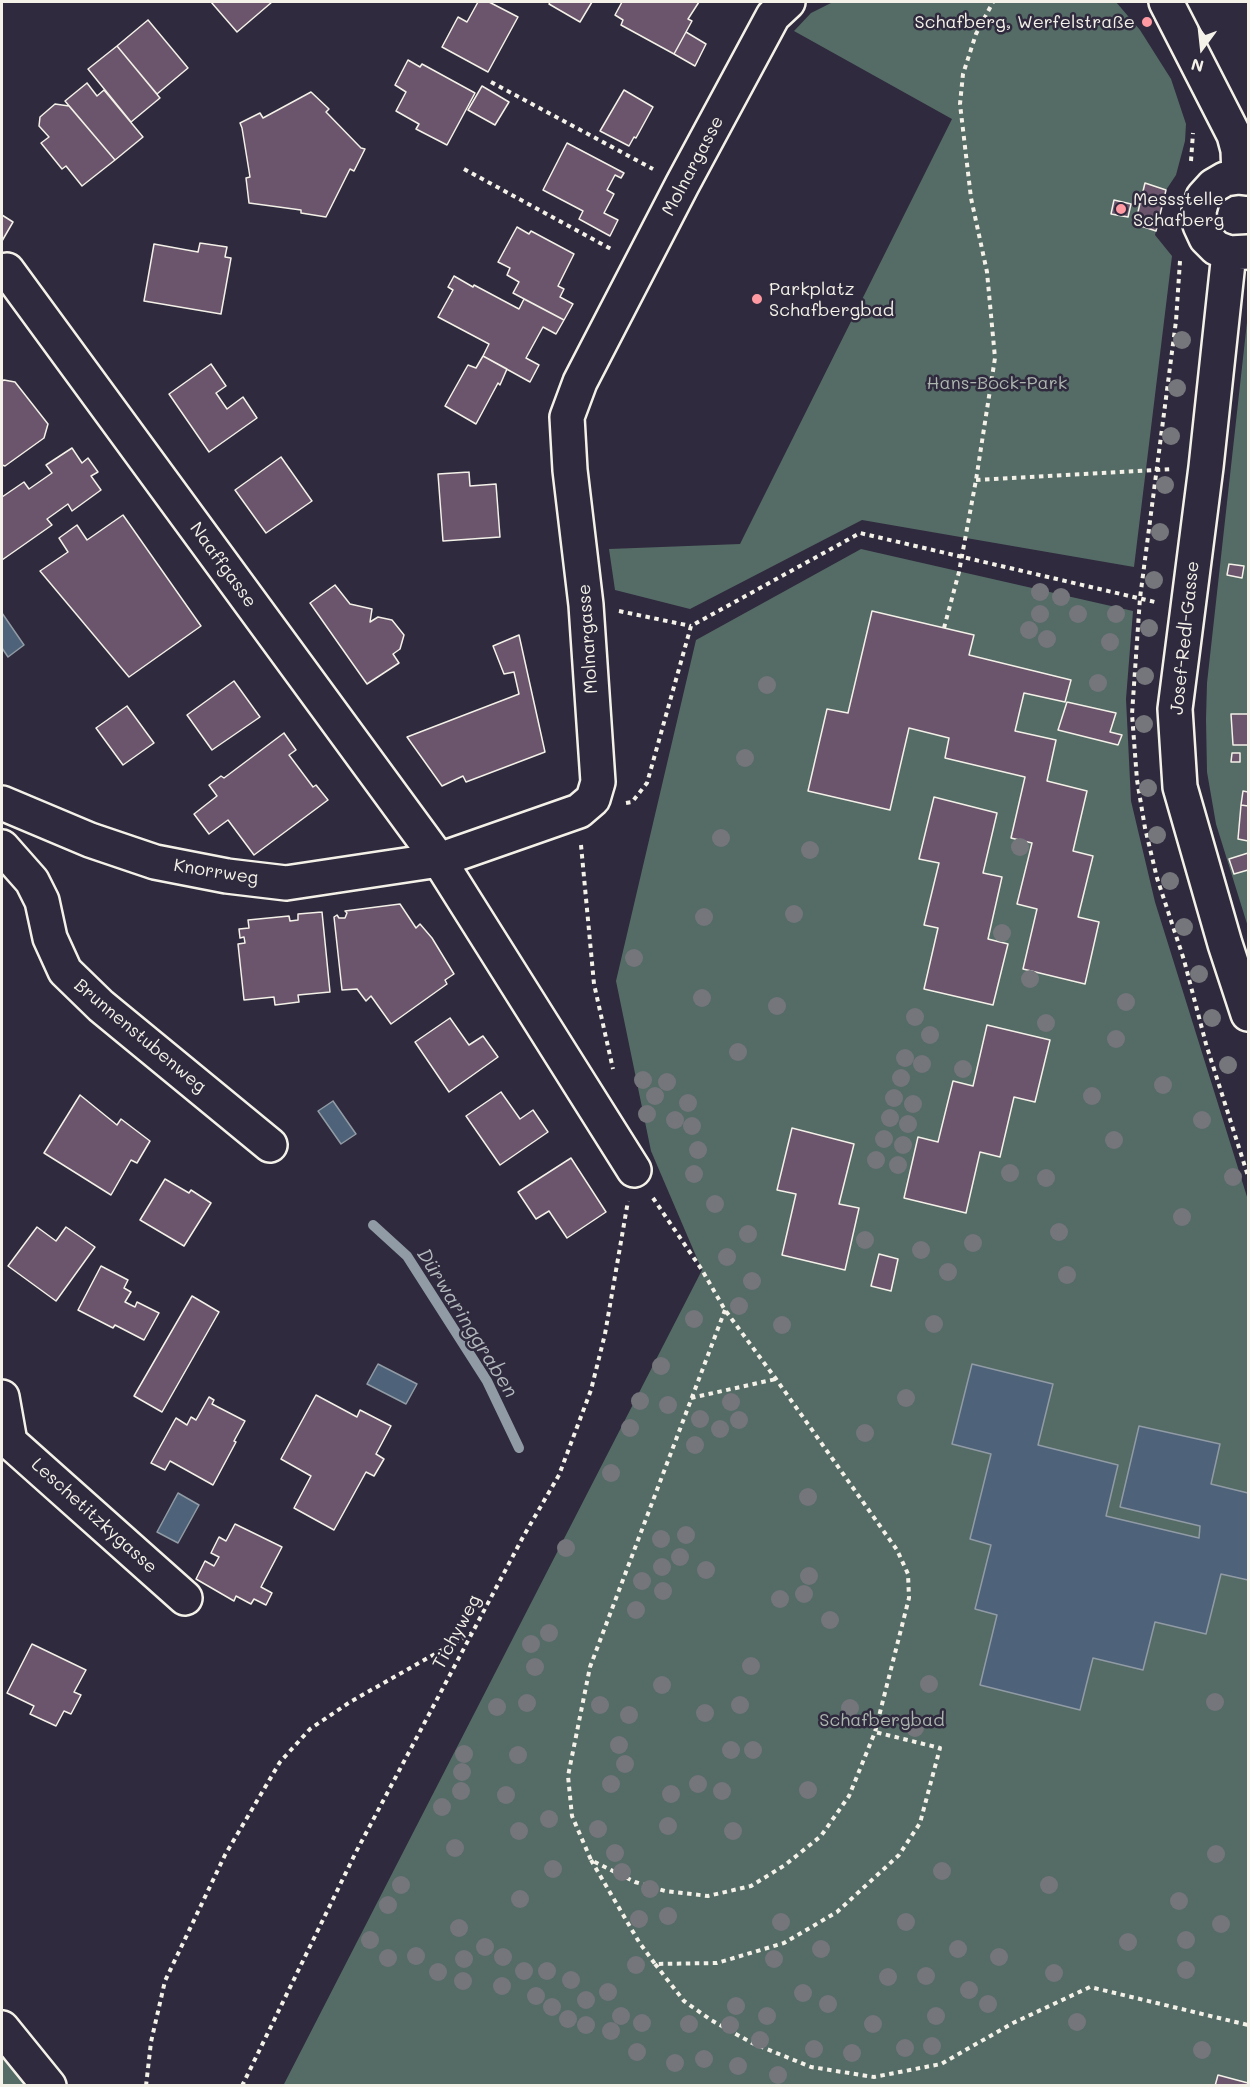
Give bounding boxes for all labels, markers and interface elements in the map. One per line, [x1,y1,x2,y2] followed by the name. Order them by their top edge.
[915,11,1135,33] place label: Schafberg, Werfelstraße
[1140,15,1154,29] marker: Schafberg, Werfelstraße
[1172,18,1232,78] north arrow
[1189,54,1206,78] text: N
[658,112,728,220] street label: Molnargasse
[1133,188,1224,230] place label: Messstelle Schafberg
[1114,202,1128,216] marker: Messstelle Schafberg
[769,278,894,320] place label: Parkplatz Schafbergbad
[750,292,764,306] marker: Parkplatz Schafbergbad
[927,372,1067,394] park label: Hans-Bock-Park
[185,518,261,612] street label: Naaffgasse
[1166,560,1204,716] street label: Josef-Redl-Gasse
[573,583,603,695] street label: Molnargasse
[172,855,260,889] street label: Knorrweg
[70,974,210,1098] street label: Brunnenstubenweg
[411,1244,523,1402] water label: Dürwaringgraben
[27,1454,161,1578] street label: Leschetitzkygasse
[428,1591,486,1673] street label: Tichyweg
[819,1709,945,1731] park label: Schafbergbad

